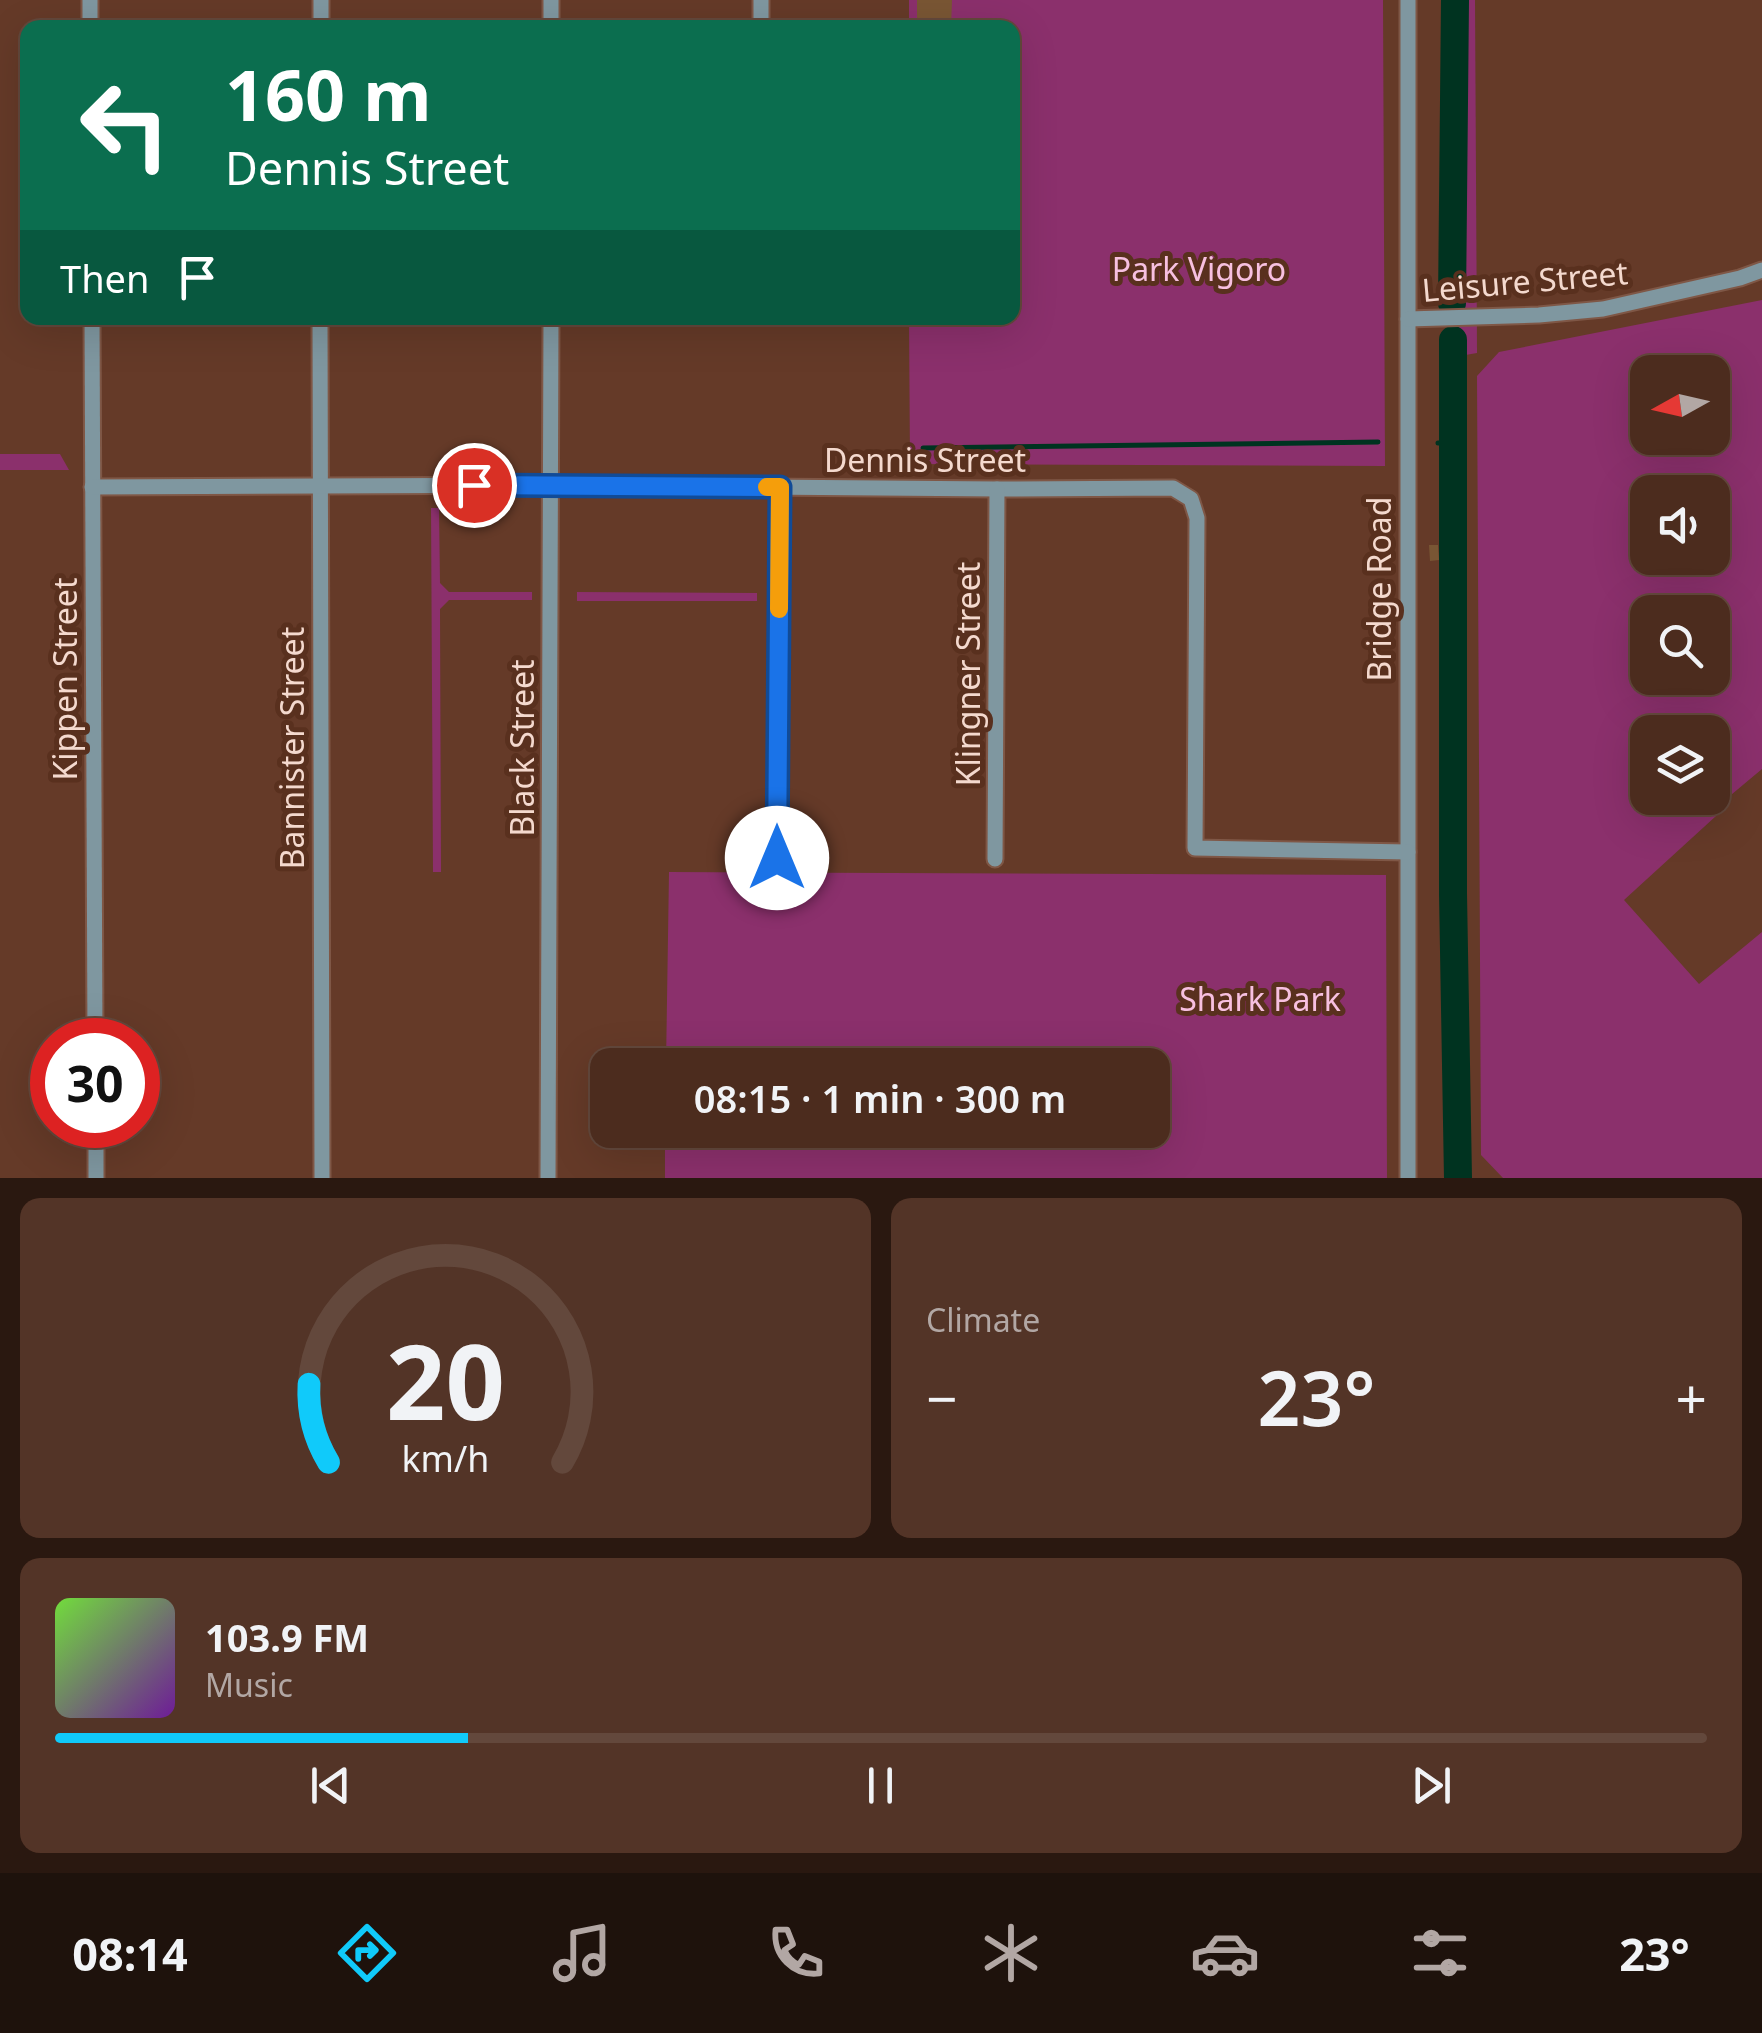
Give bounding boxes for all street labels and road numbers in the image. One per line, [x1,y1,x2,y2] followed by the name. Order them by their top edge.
[1420,250,1630,311] street label: Leisure Street
[824,438,1026,481] street label: Dennis Street
[1357,497,1400,681] street label: Bridge Road
[946,562,989,786] street label: Klingner Street
[43,578,86,780] street label: Kippen Street
[270,627,313,869] street label: Bannister Street
[500,659,543,837] street label: Black Street

